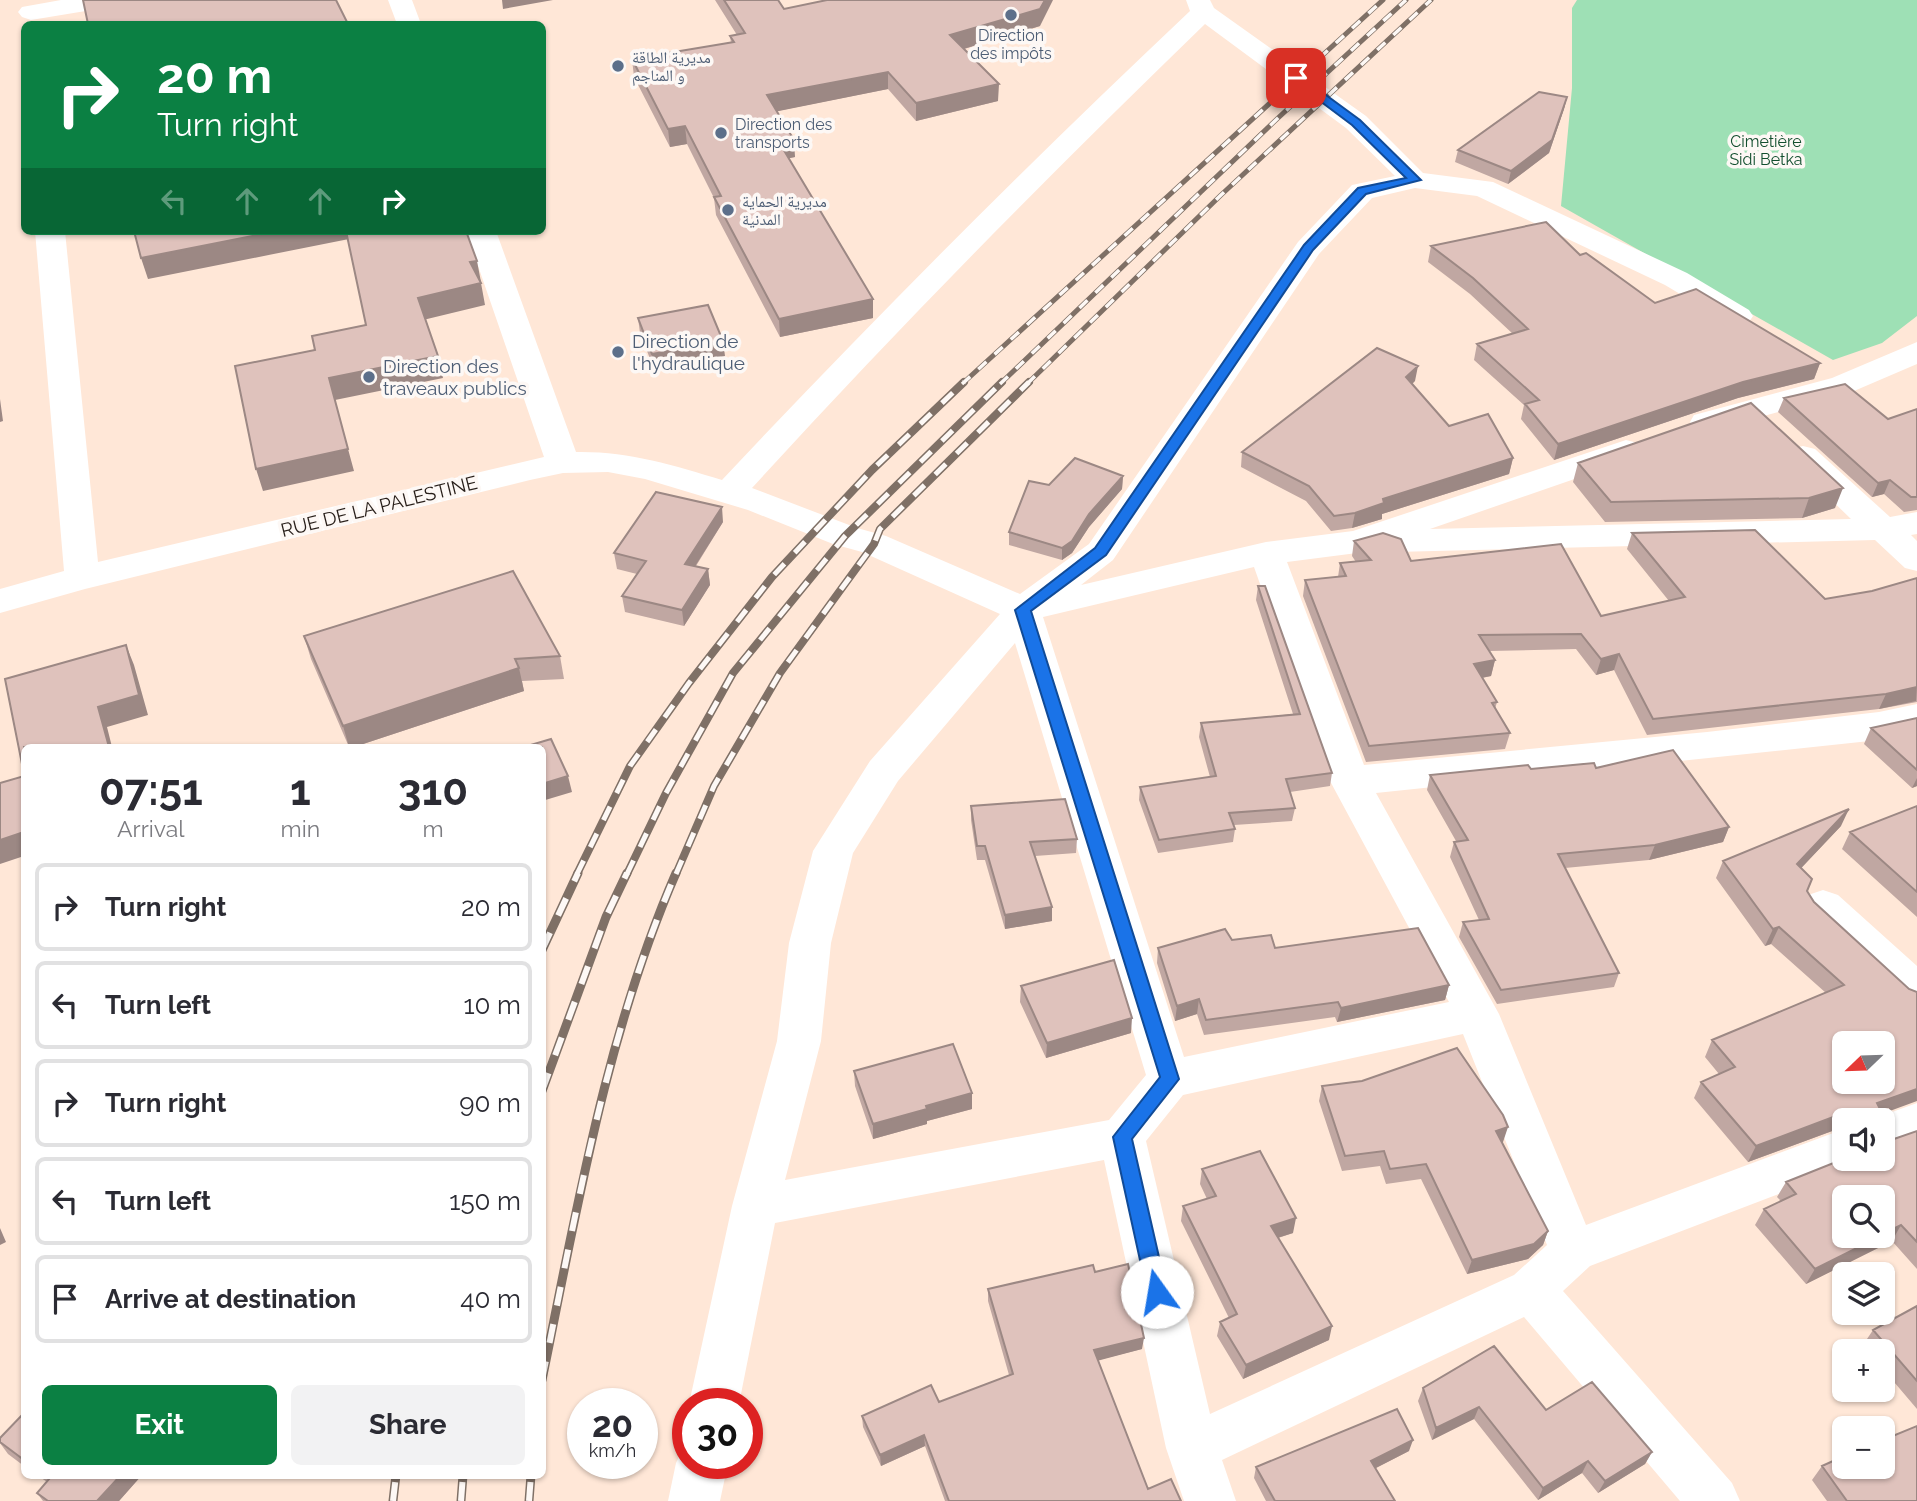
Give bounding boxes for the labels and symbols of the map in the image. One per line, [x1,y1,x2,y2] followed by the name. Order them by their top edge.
[1003,7,1019,23] marker: Direction des impôts
[970,26,1052,63] place label: Direction des impôts
[632,48,711,86] place label: مديرية الطاقة و المناجم
[1266,48,1326,108] pin
[610,58,626,74] marker: مديرية الطاقة و المناجم
[735,115,833,152] place label: Direction des transports
[713,125,729,141] marker: Direction des transports
[1729,132,1803,169] park label: Cimetière Sidi Betka
[742,192,827,229] place label: مديرية الحماية المدنية
[720,202,736,218] marker: مديرية الحماية المدنية
[632,330,745,374] place label: Direction de l'hydraulique
[610,344,626,360] marker: Direction de l'hydraulique
[383,355,527,399] place label: Direction des traveaux publics
[361,369,377,385] marker: Direction des traveaux publics
[278,471,480,541] street label: RUE DE LA PALESTINE
[1832,1031,1895,1094] north arrow
[1120,1255,1194,1329] position arrow
[672,1388,763,1479] speed limit sign: 30

